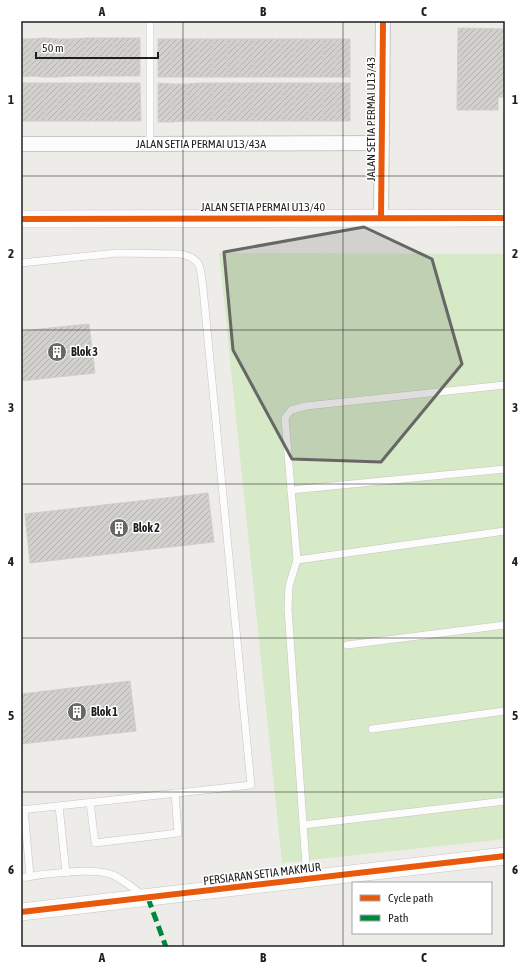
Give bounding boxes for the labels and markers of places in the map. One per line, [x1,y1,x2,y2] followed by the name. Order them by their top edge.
[46,341,68,363] building icon: Blok 3
[71,345,98,359] place label: Blok 3
[108,517,130,539] building icon: Blok 2
[133,521,160,535] place label: Blok 2
[66,701,88,723] building icon: Blok 1
[91,705,118,719] place label: Blok 1

